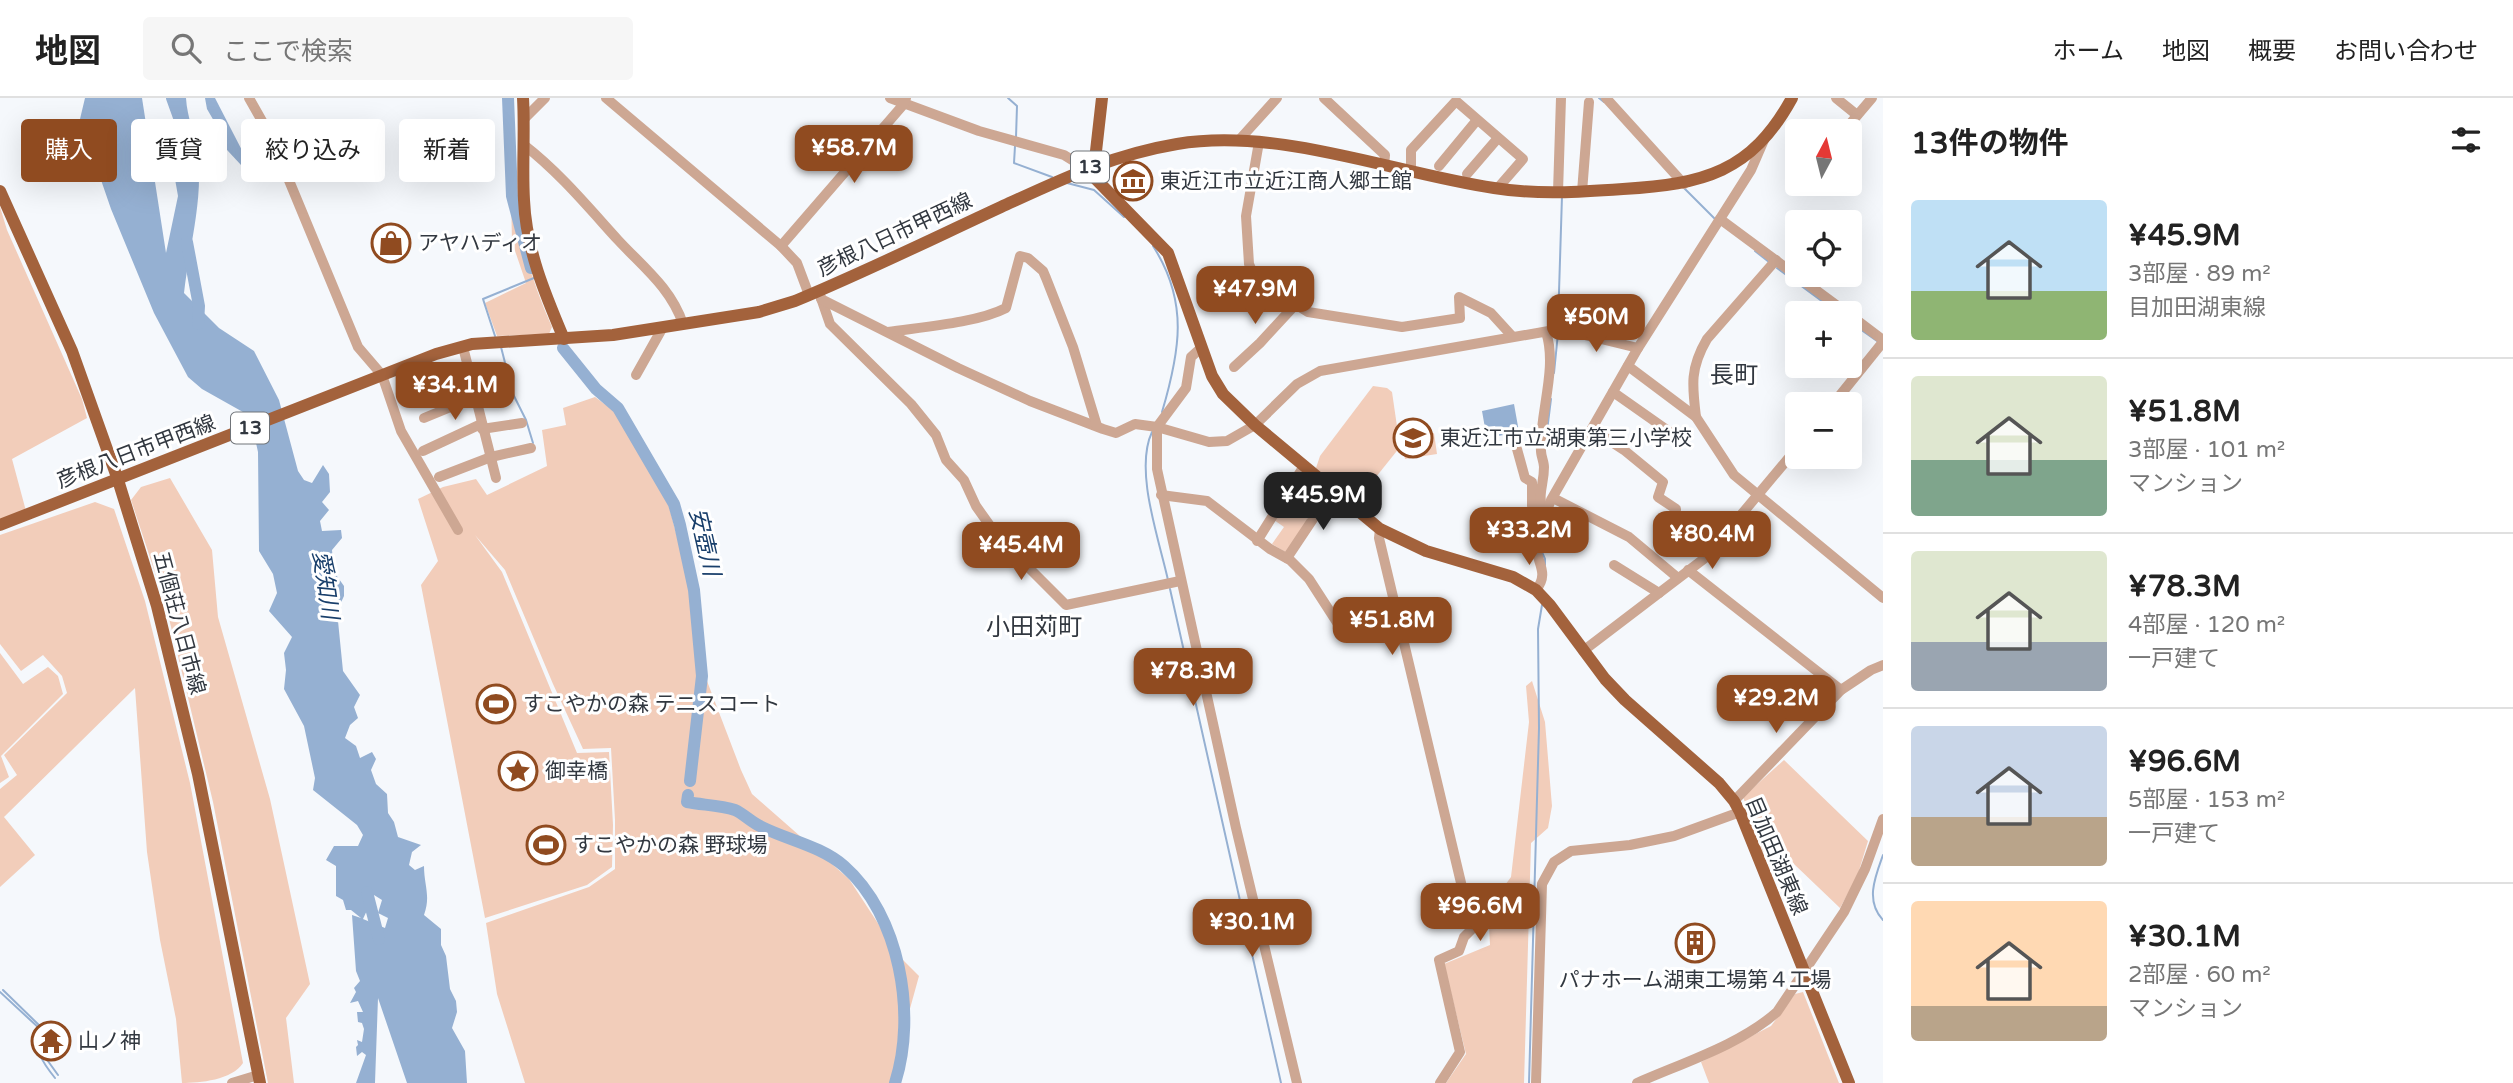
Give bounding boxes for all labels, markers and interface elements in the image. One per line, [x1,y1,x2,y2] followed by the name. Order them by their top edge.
[143,17,633,80] search box
[167,29,205,67] icon: search
[35,32,101,71] text: 地図
[223,36,353,67] text: ここで検索
[2053,37,2124,66] text: ホーム
[2162,37,2210,66] text: 地図
[2248,37,2296,66] text: 概要
[2334,37,2478,66] text: お問い合わせ
[21,119,117,182] chip: 購入
[131,119,227,182] chip: 賃貸
[241,119,385,182] chip: 絞り込み
[399,119,495,182] chip: 新着
[1785,119,1862,196] north arrow
[1785,119,1862,469] map controls
[2447,121,2485,159] icon: filters
[1911,125,2069,162] text: 13件の物件
[797,126,911,185] pin: ¥58.7M
[811,134,897,162] text: ¥58.7M
[1071,152,1109,183] road number: 13
[1112,160,1154,202] museum icon: 東近江市立近江商人郷土館
[1160,169,1412,194] place label: 東近江市立近江商人郷土館
[814,188,976,282] street label: 彦根八日市甲西線
[1785,210,1862,287] button: locate
[2128,217,2241,254] text: ¥45.9M
[370,222,412,264] shop icon: アヤハディオ
[1967,228,2051,312] icon: home
[418,231,542,256] place label: アヤハディオ
[2128,260,2271,288] text: 3部屋 · 89 m²
[1198,266,1312,326] pin: ¥47.9M
[1212,275,1298,303] text: ¥47.9M
[1555,294,1637,354] pin: ¥50M
[2128,294,2266,322] text: 目加田湖東線
[1785,301,1862,378] button: +
[1563,303,1629,331] text: ¥50M
[1710,361,1758,390] district label: 長町
[398,362,512,422] pin: ¥34.1M
[412,371,498,399] text: ¥34.1M
[1785,392,1862,469] button: −
[2128,393,2241,430] text: ¥51.8M
[1967,404,2051,488] icon: home
[53,410,219,494] street label: 彦根八日市甲西線
[231,412,269,444] road number: 13
[1392,417,1434,459] school or university icon: 東近江市立湖東第三小学校
[1440,426,1692,451] place label: 東近江市立湖東第三小学校
[2128,436,2285,464] text: 3部屋 · 101 m²
[2128,470,2243,498] text: マンション
[1266,472,1380,532] pin: ¥45.9M
[1280,481,1366,509] text: ¥45.9M
[683,505,726,582] water label: 安壺川
[1472,508,1586,567] pin: ¥33.2M
[1655,512,1769,571] pin: ¥80.4M
[1486,516,1572,544] text: ¥33.2M
[1669,520,1755,548] text: ¥80.4M
[964,522,1078,582] pin: ¥45.4M
[978,531,1064,559] text: ¥45.4M
[148,549,210,697] street label: 五個荘八日市線
[306,549,344,624] water label: 愛知川
[2128,568,2241,605] text: ¥78.3M
[1967,579,2051,663] icon: home
[1335,598,1449,657] pin: ¥51.8M
[1349,606,1435,634] text: ¥51.8M
[2128,611,2285,639] text: 4部屋 · 120 m²
[986,613,1082,642] district label: 小田苅町
[2128,645,2220,673] text: 一戸建て
[1136,648,1250,708] pin: ¥78.3M
[1150,657,1236,685] text: ¥78.3M
[1719,676,1833,735] pin: ¥29.2M
[475,683,517,725] sports icon: すこやかの森 テニスコート
[1733,684,1819,712] text: ¥29.2M
[523,692,780,717] place label: すこやかの森 テニスコート
[2128,743,2241,780] text: ¥96.6M
[497,750,539,792] place icon: 御幸橋
[1967,754,2051,838] icon: home
[545,759,608,784] place label: 御幸橋
[2128,786,2285,814] text: 5部屋 · 153 m²
[1740,793,1812,919] street label: 目加田湖東線
[2128,820,2220,848] text: 一戸建て
[525,824,567,866] sports icon: すこやかの森 野球場
[573,833,767,858] place label: すこやかの森 野球場
[1423,884,1537,943] pin: ¥96.6M
[1437,892,1523,920] text: ¥96.6M
[1195,900,1309,959] pin: ¥30.1M
[1209,908,1295,936] text: ¥30.1M
[2128,918,2241,955] text: ¥30.1M
[1674,922,1716,964] building icon: パナホーム湖東工場第４工場
[1967,929,2051,1013] icon: home
[2128,961,2271,989] text: 2部屋 · 60 m²
[1559,968,1831,993] place label: パナホーム湖東工場第４工場
[2128,995,2243,1023] text: マンション
[30,1020,72,1062] temple icon: 山ノ神
[78,1029,141,1054] place label: 山ノ神

